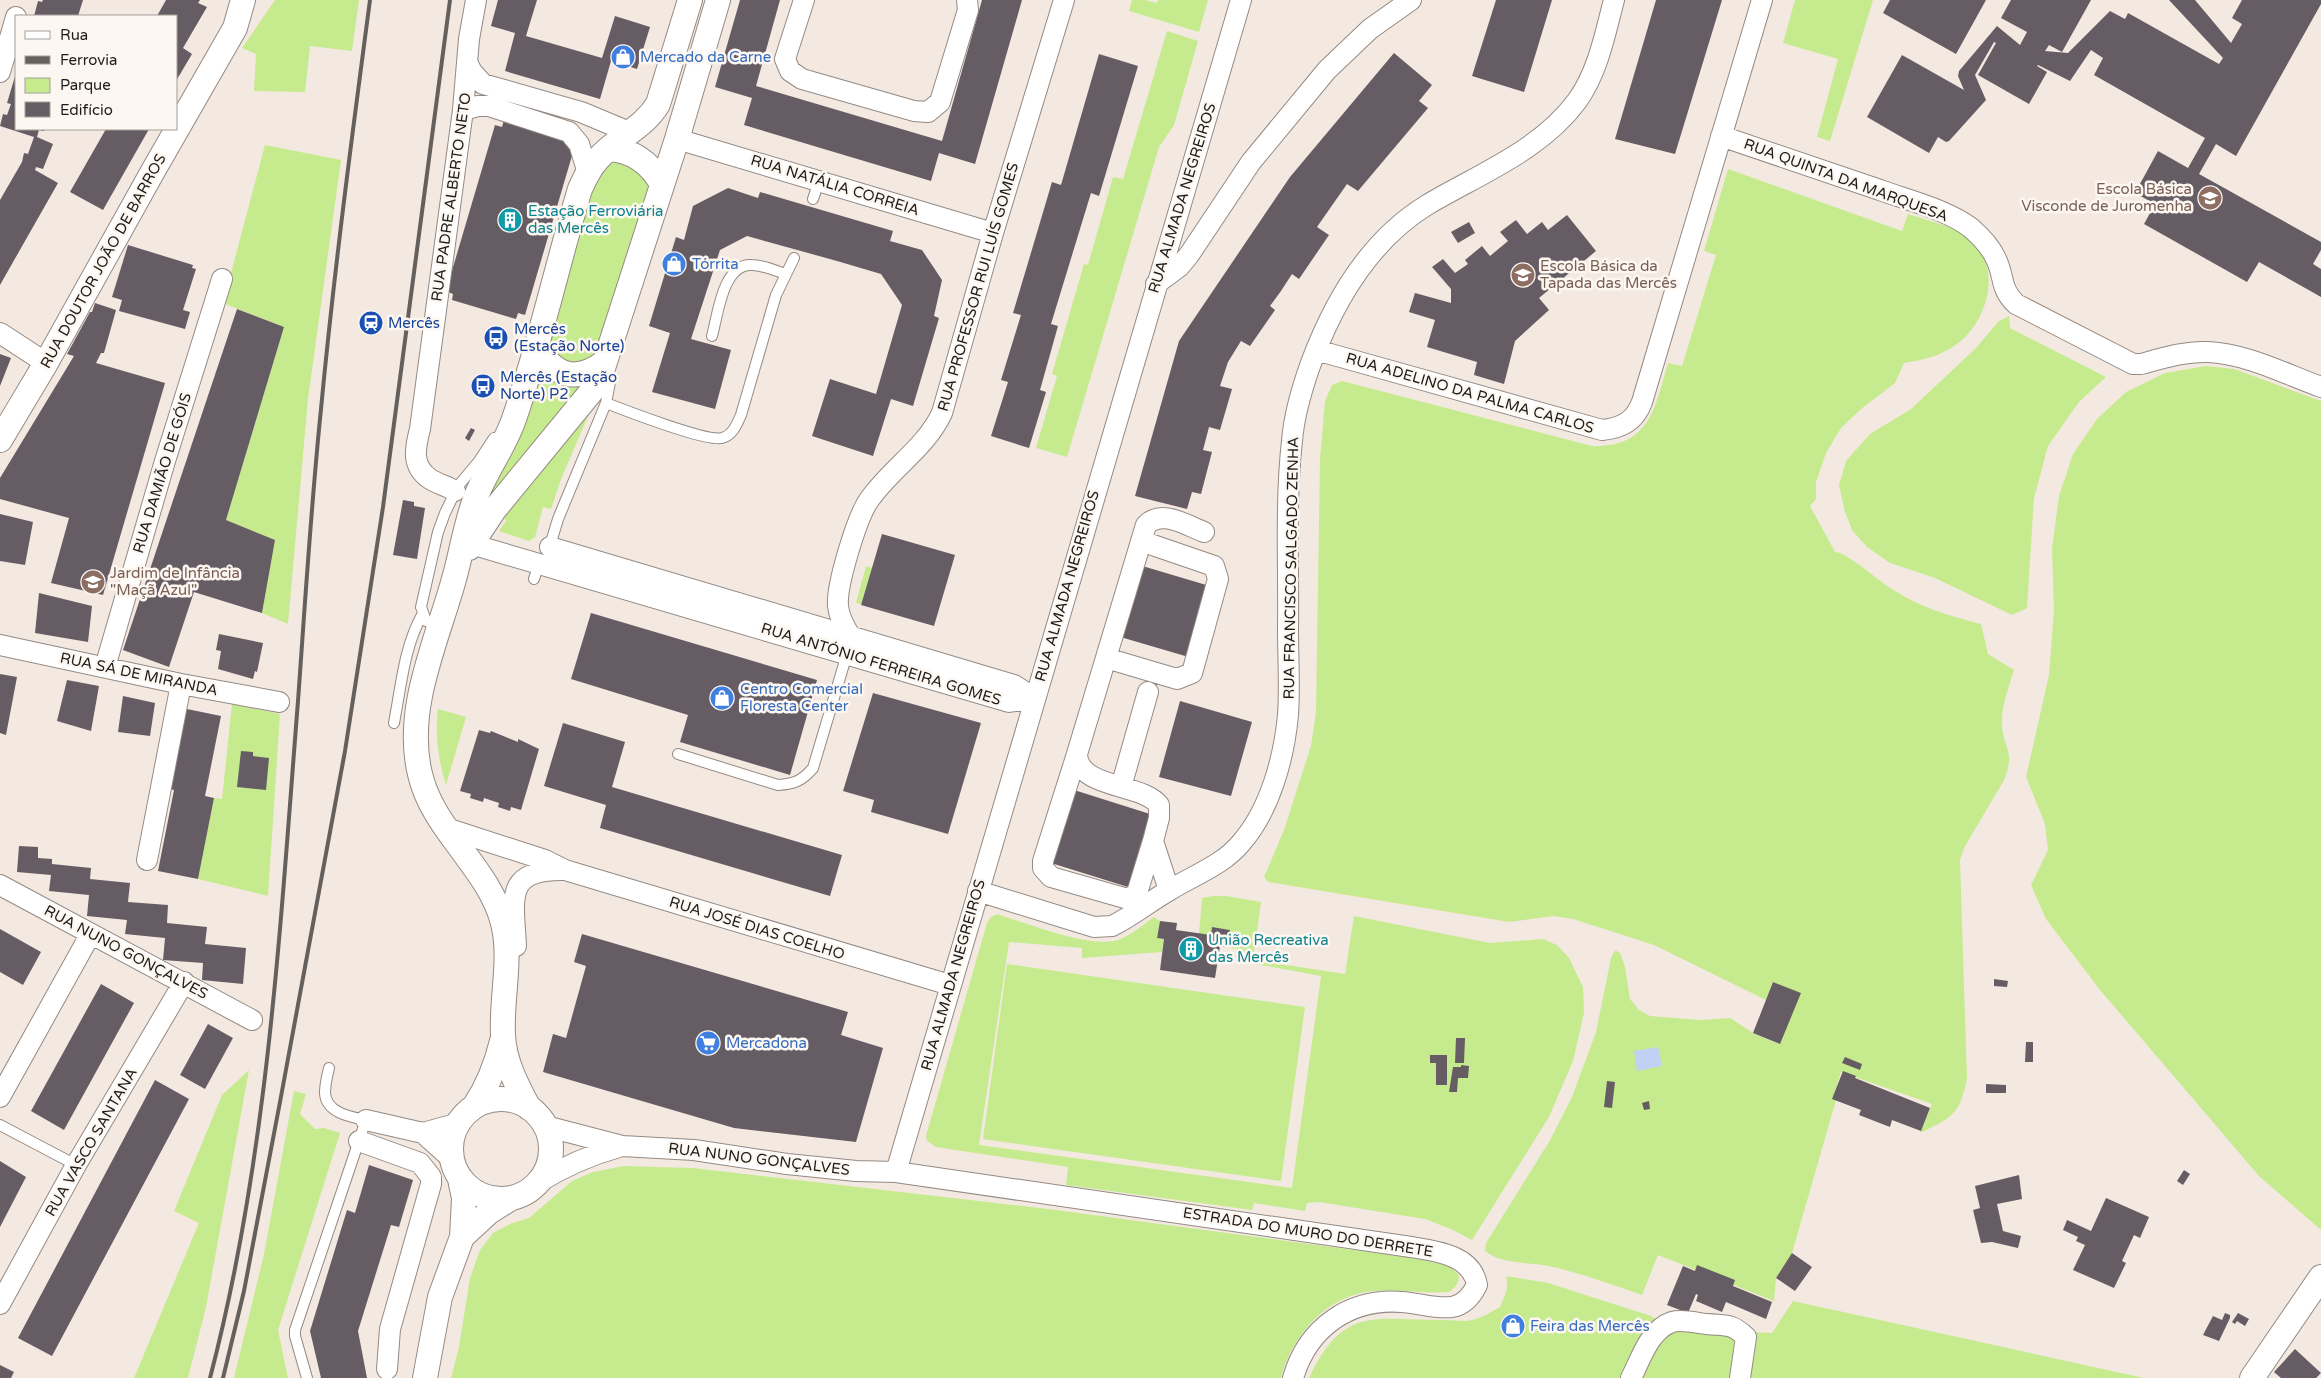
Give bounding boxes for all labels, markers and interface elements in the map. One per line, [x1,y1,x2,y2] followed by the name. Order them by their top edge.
[15,15,178,130] legend
[60,26,88,44] text: Rua
[610,44,636,70] shop icon: Mercado da Carne
[640,48,771,66] place label: Mercado da Carne
[60,51,117,69] text: Ferrovia
[60,76,111,94] text: Parque
[427,91,475,303] street label: RUA PADRE ALBERTO NETO
[60,101,113,119] text: Edifício
[1144,101,1220,295] street label: RUA ALMADA NEGREIROS
[1741,135,1951,225] street label: RUA QUINTA DA MARQUESA
[36,151,170,371] street label: RUA DOUTOR JOÃO DE BARROS
[749,151,921,219] street label: RUA NATÁLIA CORREIA
[934,161,1022,413] street label: RUA PROFESSOR RUI LUÍS GOMES
[2021,180,2192,215] place label: Escola Básica Visconde de Juromenha
[2197,185,2223,211] school or university icon: Escola Básica Visconde de Juromenha
[528,202,664,237] place label: Estação Ferroviária das Mercês
[497,207,523,233] building icon: Estação Ferroviária das Mercês
[661,251,687,277] shop icon: Tórrita
[692,255,739,273] place label: Tórrita
[1540,257,1677,292] place label: Escola Básica da Tapada das Mercês
[1510,262,1536,288] school or university icon: Escola Básica da Tapada das Mercês
[358,310,384,336] station icon: Mercês
[388,314,440,332] place label: Mercês
[514,320,624,355] place label: Mercês (Estação Norte)
[483,325,509,351] bus stop icon: Mercês (Estação Norte)
[1344,349,1596,437] street label: RUA ADELINO DA PALMA CARLOS
[500,368,617,403] place label: Mercês (Estação Norte) P2
[470,373,496,399] bus stop icon: Mercês (Estação Norte) P2
[129,391,195,555] street label: RUA DAMIÃO DE GÓIS
[1280,437,1302,699] street label: RUA FRANCISCO SALGADO ZENHA
[1031,488,1103,684] street label: RUA ALMADA NEGREIROS
[110,564,240,599] place label: Jardim de Infância "Maçã Azul"
[80,569,106,595] school or university icon: Jardim de Infância "Maçã Azul"
[759,619,1003,709] street label: RUA ANTÓNIO FERREIRA GOMES
[58,648,220,700] street label: RUA SÁ DE MIRANDA
[740,680,863,715] place label: Centro Comercial Floresta Center
[709,685,735,711] shop icon: Centro Comercial Floresta Center
[917,877,989,1073] street label: RUA ALMADA NEGREIROS
[667,893,847,963] street label: RUA JOSÉ DIAS COELHO
[41,901,211,1003] street label: RUA NUNO GONÇALVES
[1208,931,1329,966] place label: União Recreativa das Mercês
[1178,936,1204,962] building icon: União Recreativa das Mercês
[695,1030,721,1056] supermarket icon: Mercadona
[726,1034,807,1052] place label: Mercadona
[41,1065,141,1219] street label: RUA VASCO SANTANA
[667,1139,851,1179] street label: RUA NUNO GONÇALVES
[1182,1203,1434,1261] street label: ESTRADA DO MURO DO DERRETE
[1500,1313,1526,1339] shop icon: Feira das Mercês
[1530,1317,1650,1335] place label: Feira das Mercês

